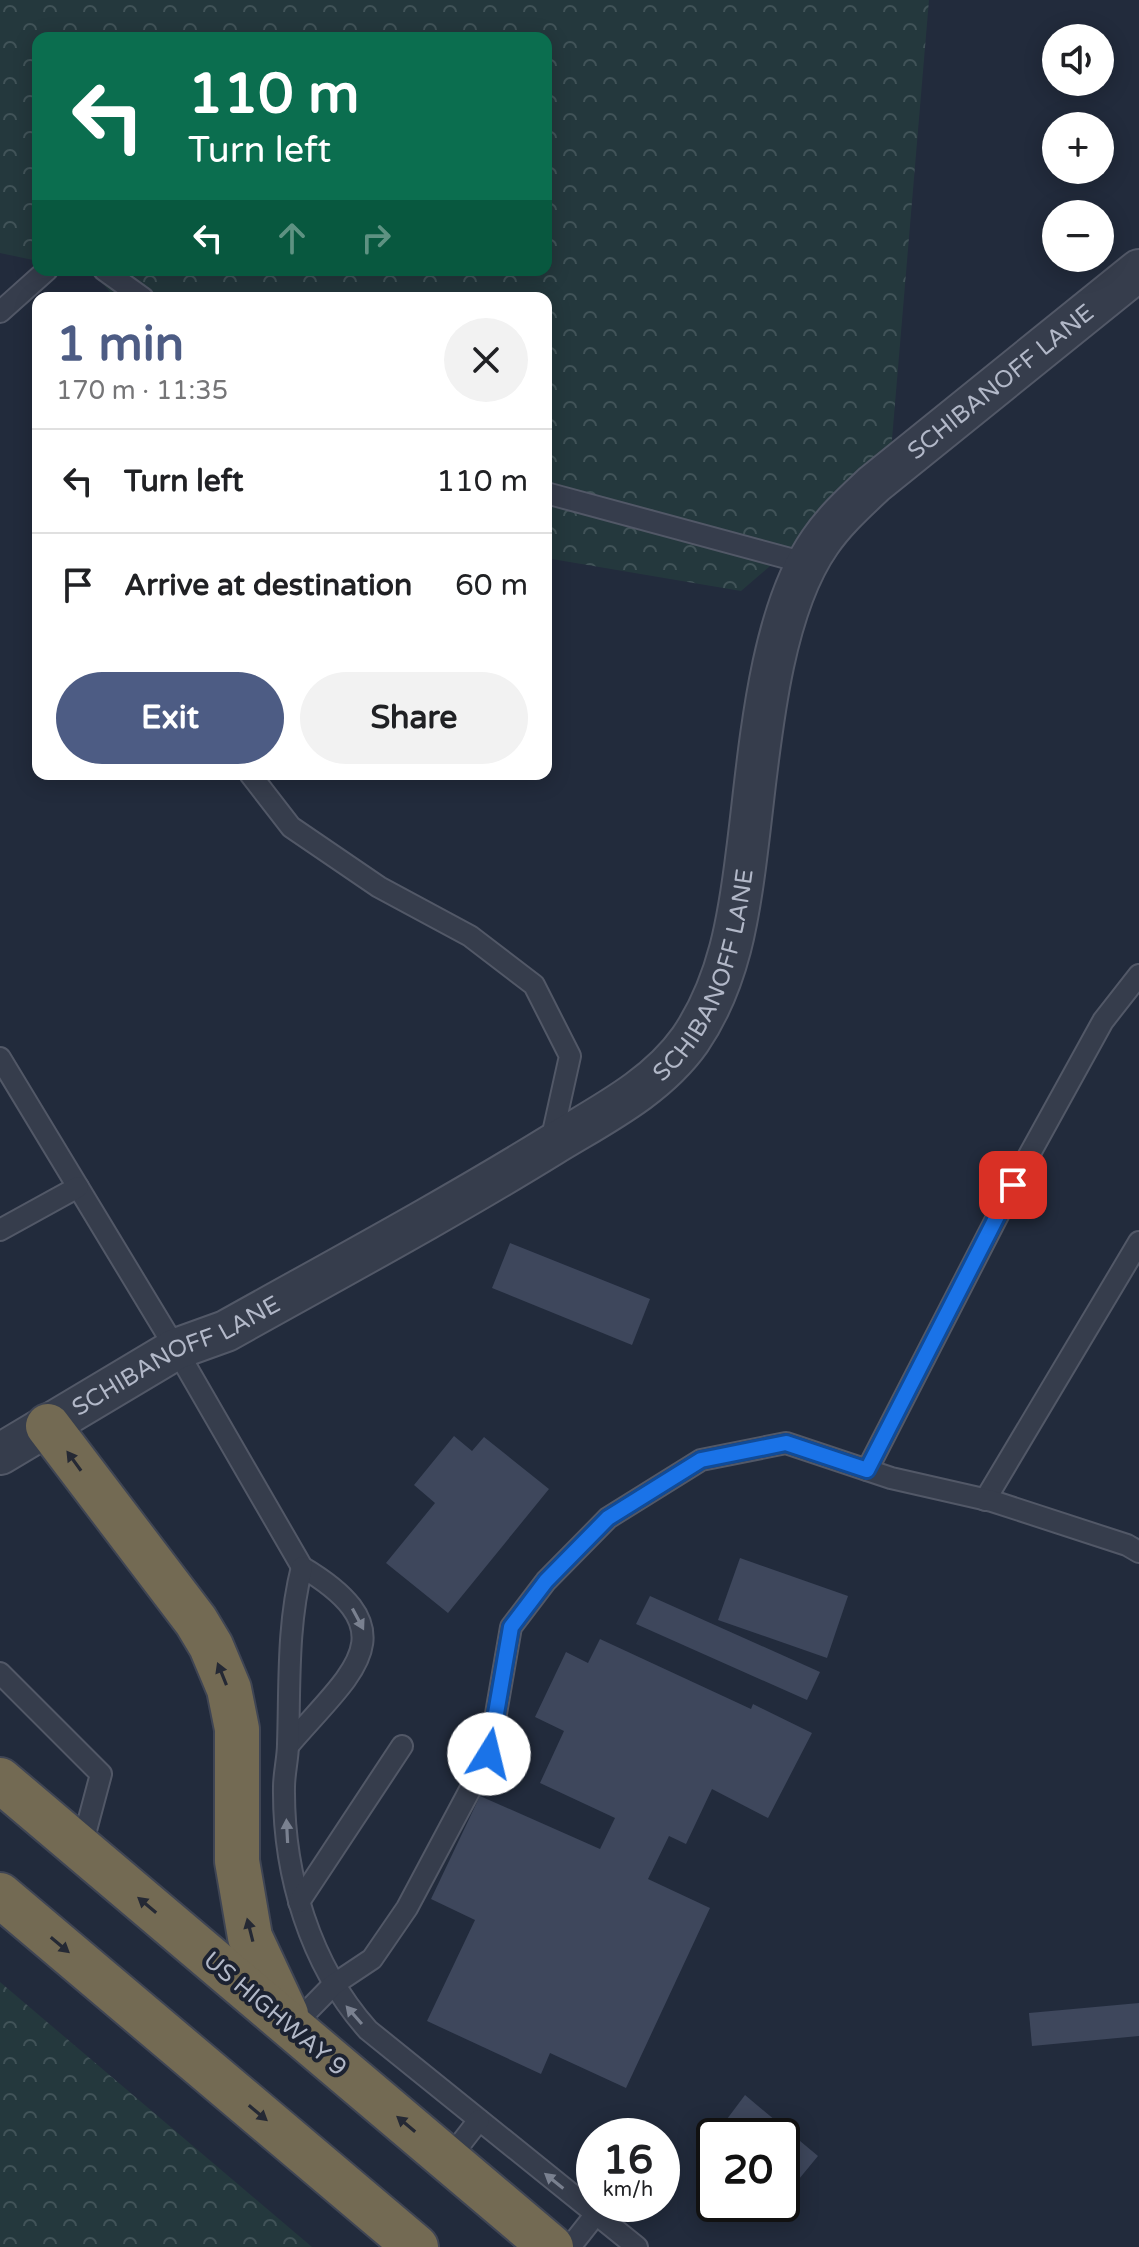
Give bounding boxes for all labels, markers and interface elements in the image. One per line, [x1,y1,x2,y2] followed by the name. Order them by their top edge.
[1042,24,1114,272] map controls
[1042,24,1114,96] button: sound
[188,61,359,128] text: 110 m
[56,64,160,168] icon: left
[1042,112,1114,184] button: +
[188,129,331,172] text: Turn left
[1042,200,1114,272] button: −
[186,216,230,260] icon: left
[270,216,314,260] icon: ahead
[354,216,398,260] icon: right
[902,298,1100,466] street label: SCHIBANOFF LANE
[56,316,184,374] text: 1 min
[444,318,528,402] button: close
[56,375,228,406] text: 170 m · 11:35
[56,459,100,503] icon: left
[124,463,243,500] text: Turn left
[436,463,528,500] text: 110 m
[56,563,100,607] icon: arrive
[124,567,412,604] text: Arrive at destination
[455,567,528,604] text: 60 m
[56,672,284,764] button: Exit
[300,672,528,764] button: Share
[647,867,759,1087] street label: SCHIBANOFF LANE
[979,1151,1047,1219] pin
[991,1163,1035,1207] icon: arrive
[67,1289,285,1422] street label: SCHIBANOFF LANE
[67,1451,82,1472] one-way arrow
[351,1608,365,1630] one-way arrow
[216,1662,229,1686] one-way arrow
[447,1712,531,1796] position arrow
[280,1818,293,1843] one-way arrow
[137,1896,156,1914] one-way arrow
[243,1918,256,1943] one-way arrow
[50,1936,69,1954] one-way arrow
[198,1946,352,2082] street label: US HIGHWAY 9
[346,2005,364,2024] one-way arrow
[248,2104,268,2121] one-way arrow
[396,2116,416,2133] one-way arrow
[696,2118,800,2222] speed limit sign: 20
[603,2136,653,2184] text: 16
[544,2173,564,2189] one-way arrow
[603,2178,653,2202] text: km/h

